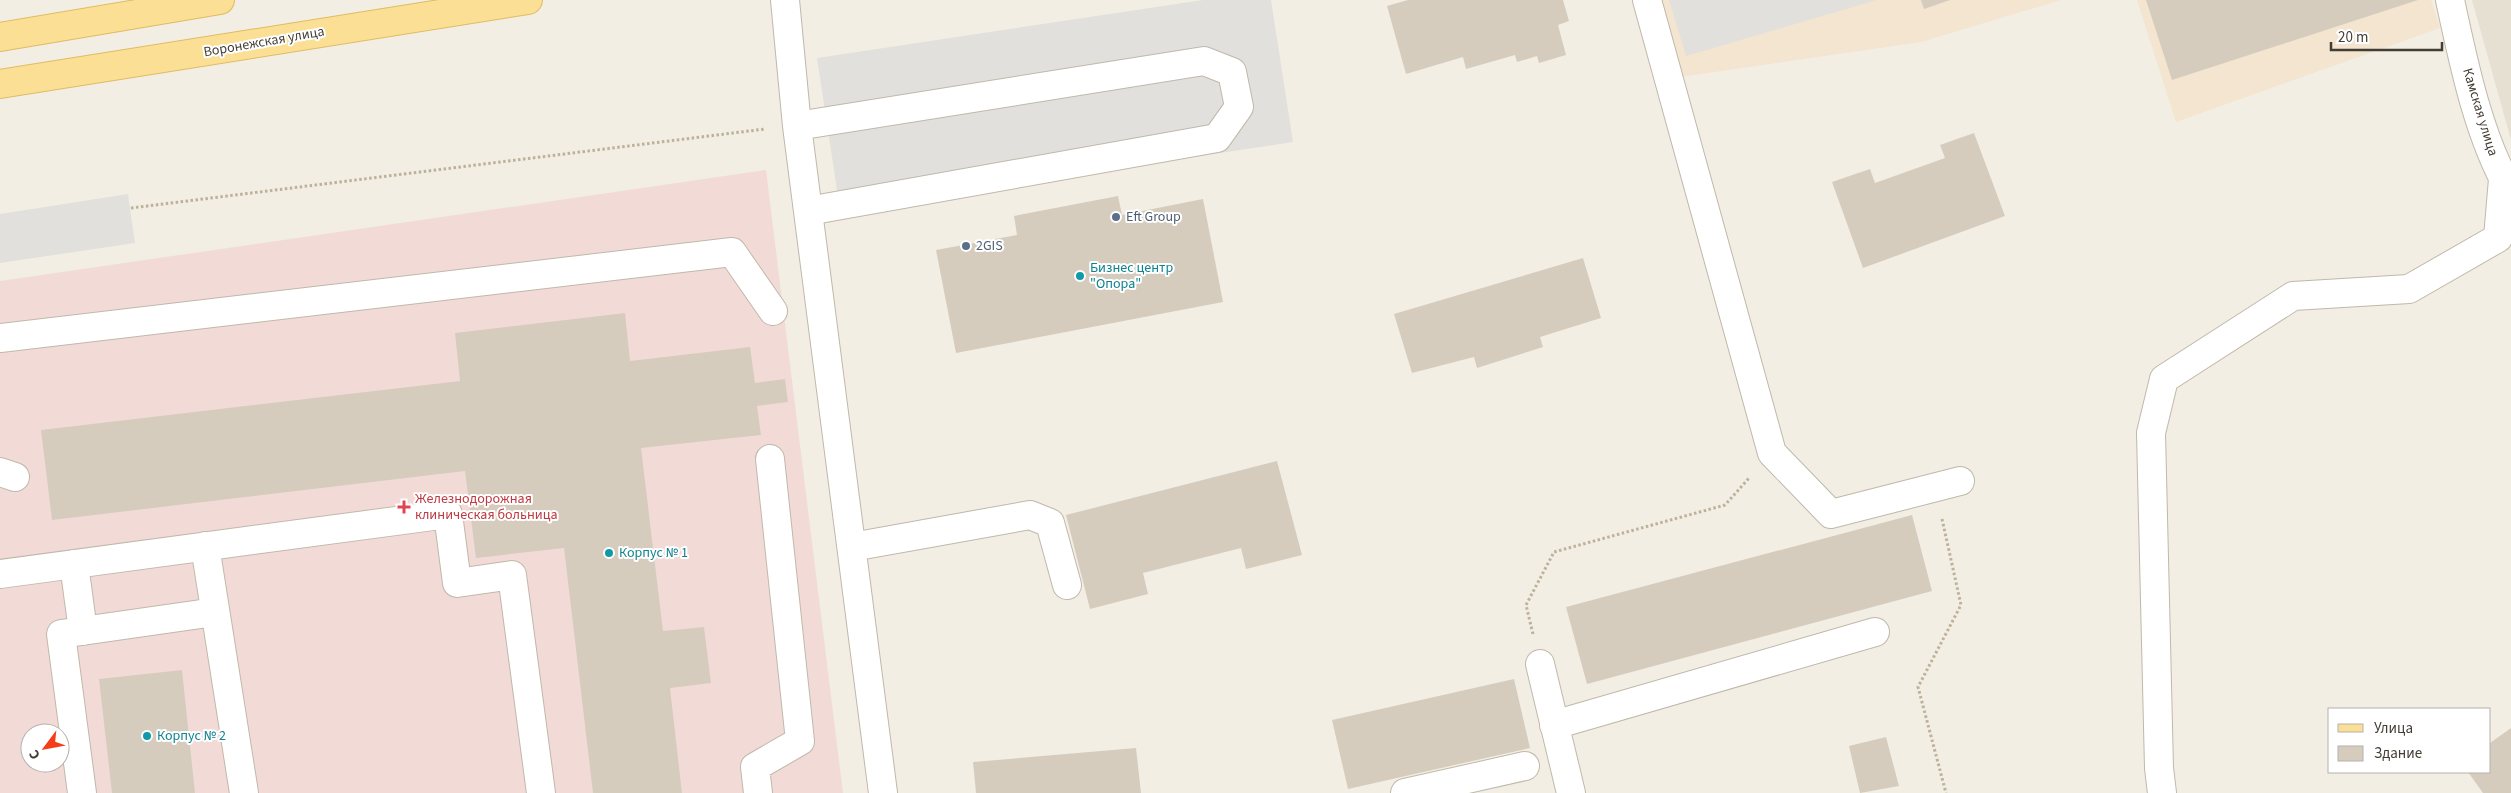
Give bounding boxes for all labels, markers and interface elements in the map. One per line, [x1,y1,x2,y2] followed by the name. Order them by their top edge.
[2331,20,2442,52] scale bar
[202,22,326,62] street label: Воронежская улица
[2338,27,2368,48] text: 20 m
[2457,66,2503,158] street label: Камская улица
[1126,207,1181,227] place label: Eft Group
[1110,211,1122,223] marker: Eft Group
[976,236,1003,256] place label: 2GIS
[960,240,972,252] marker: 2GIS
[1090,258,1173,294] place label: Бизнес центр "Опора"
[1074,270,1086,282] marker: Бизнес центр "Опора"
[415,489,558,525] place label: Железнодорожная клиническая больница
[397,500,411,514] marker: Железнодорожная клиническая больница
[619,543,688,563] place label: Корпус № 1
[603,547,615,559] marker: Корпус № 1
[2328,708,2491,773] legend
[2374,718,2413,739] text: Улица
[20,723,70,773] north arrow
[157,726,226,746] place label: Корпус № 2
[141,730,153,742] marker: Корпус № 2
[2374,743,2422,764] text: Здание
[24,746,45,763] text: С

